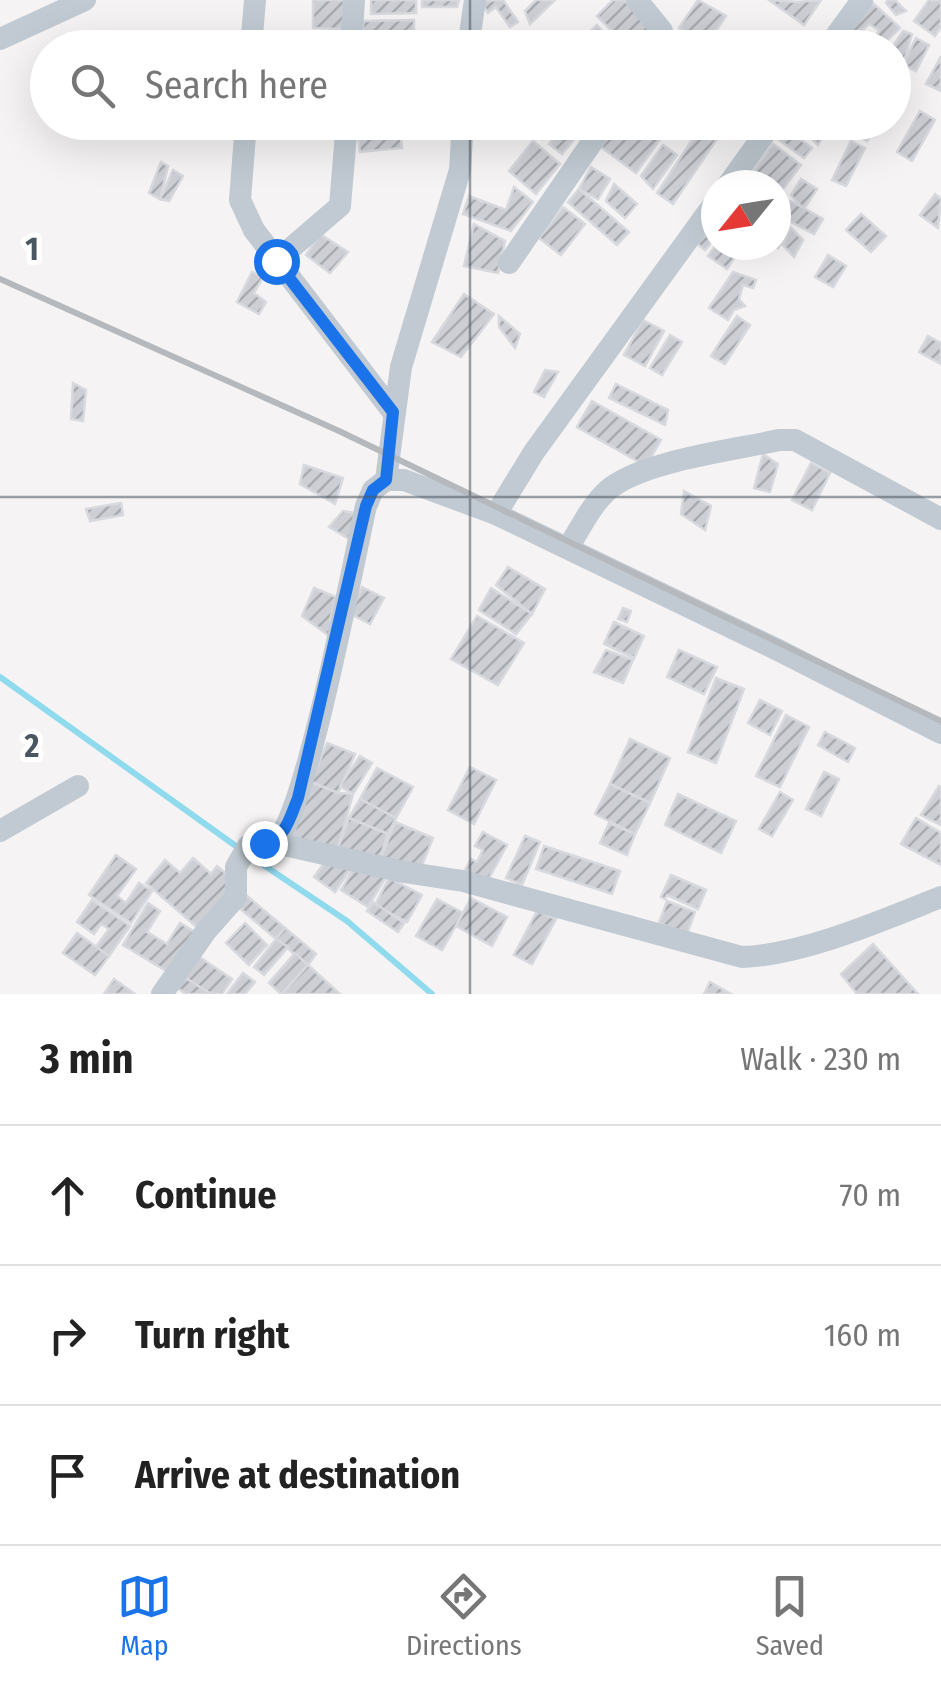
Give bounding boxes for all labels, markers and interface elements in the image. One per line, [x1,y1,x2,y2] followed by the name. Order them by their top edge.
[30,30,911,140] search box
[65,58,120,113] icon: search
[145,62,328,108] text: Search here
[701,170,791,260] north arrow
[25,230,39,268] text: 1
[254,239,300,285] route start
[24,727,40,765] text: 2
[242,821,288,867] route end
[40,1034,134,1084] text: 3 min
[740,1040,901,1078] text: Walk · 230 m
[40,1168,95,1223] icon: ahead
[135,1172,276,1218] text: Continue
[840,1176,901,1214] text: 70 m
[40,1308,95,1363] icon: right
[135,1312,289,1358] text: Turn right
[824,1316,901,1354] text: 160 m
[40,1448,95,1503] icon: arrive
[135,1452,460,1498] text: Arrive at destination
[117,1569,172,1662] tab: Map
[406,1569,522,1662] tab: Directions
[756,1569,824,1662] tab: Saved

